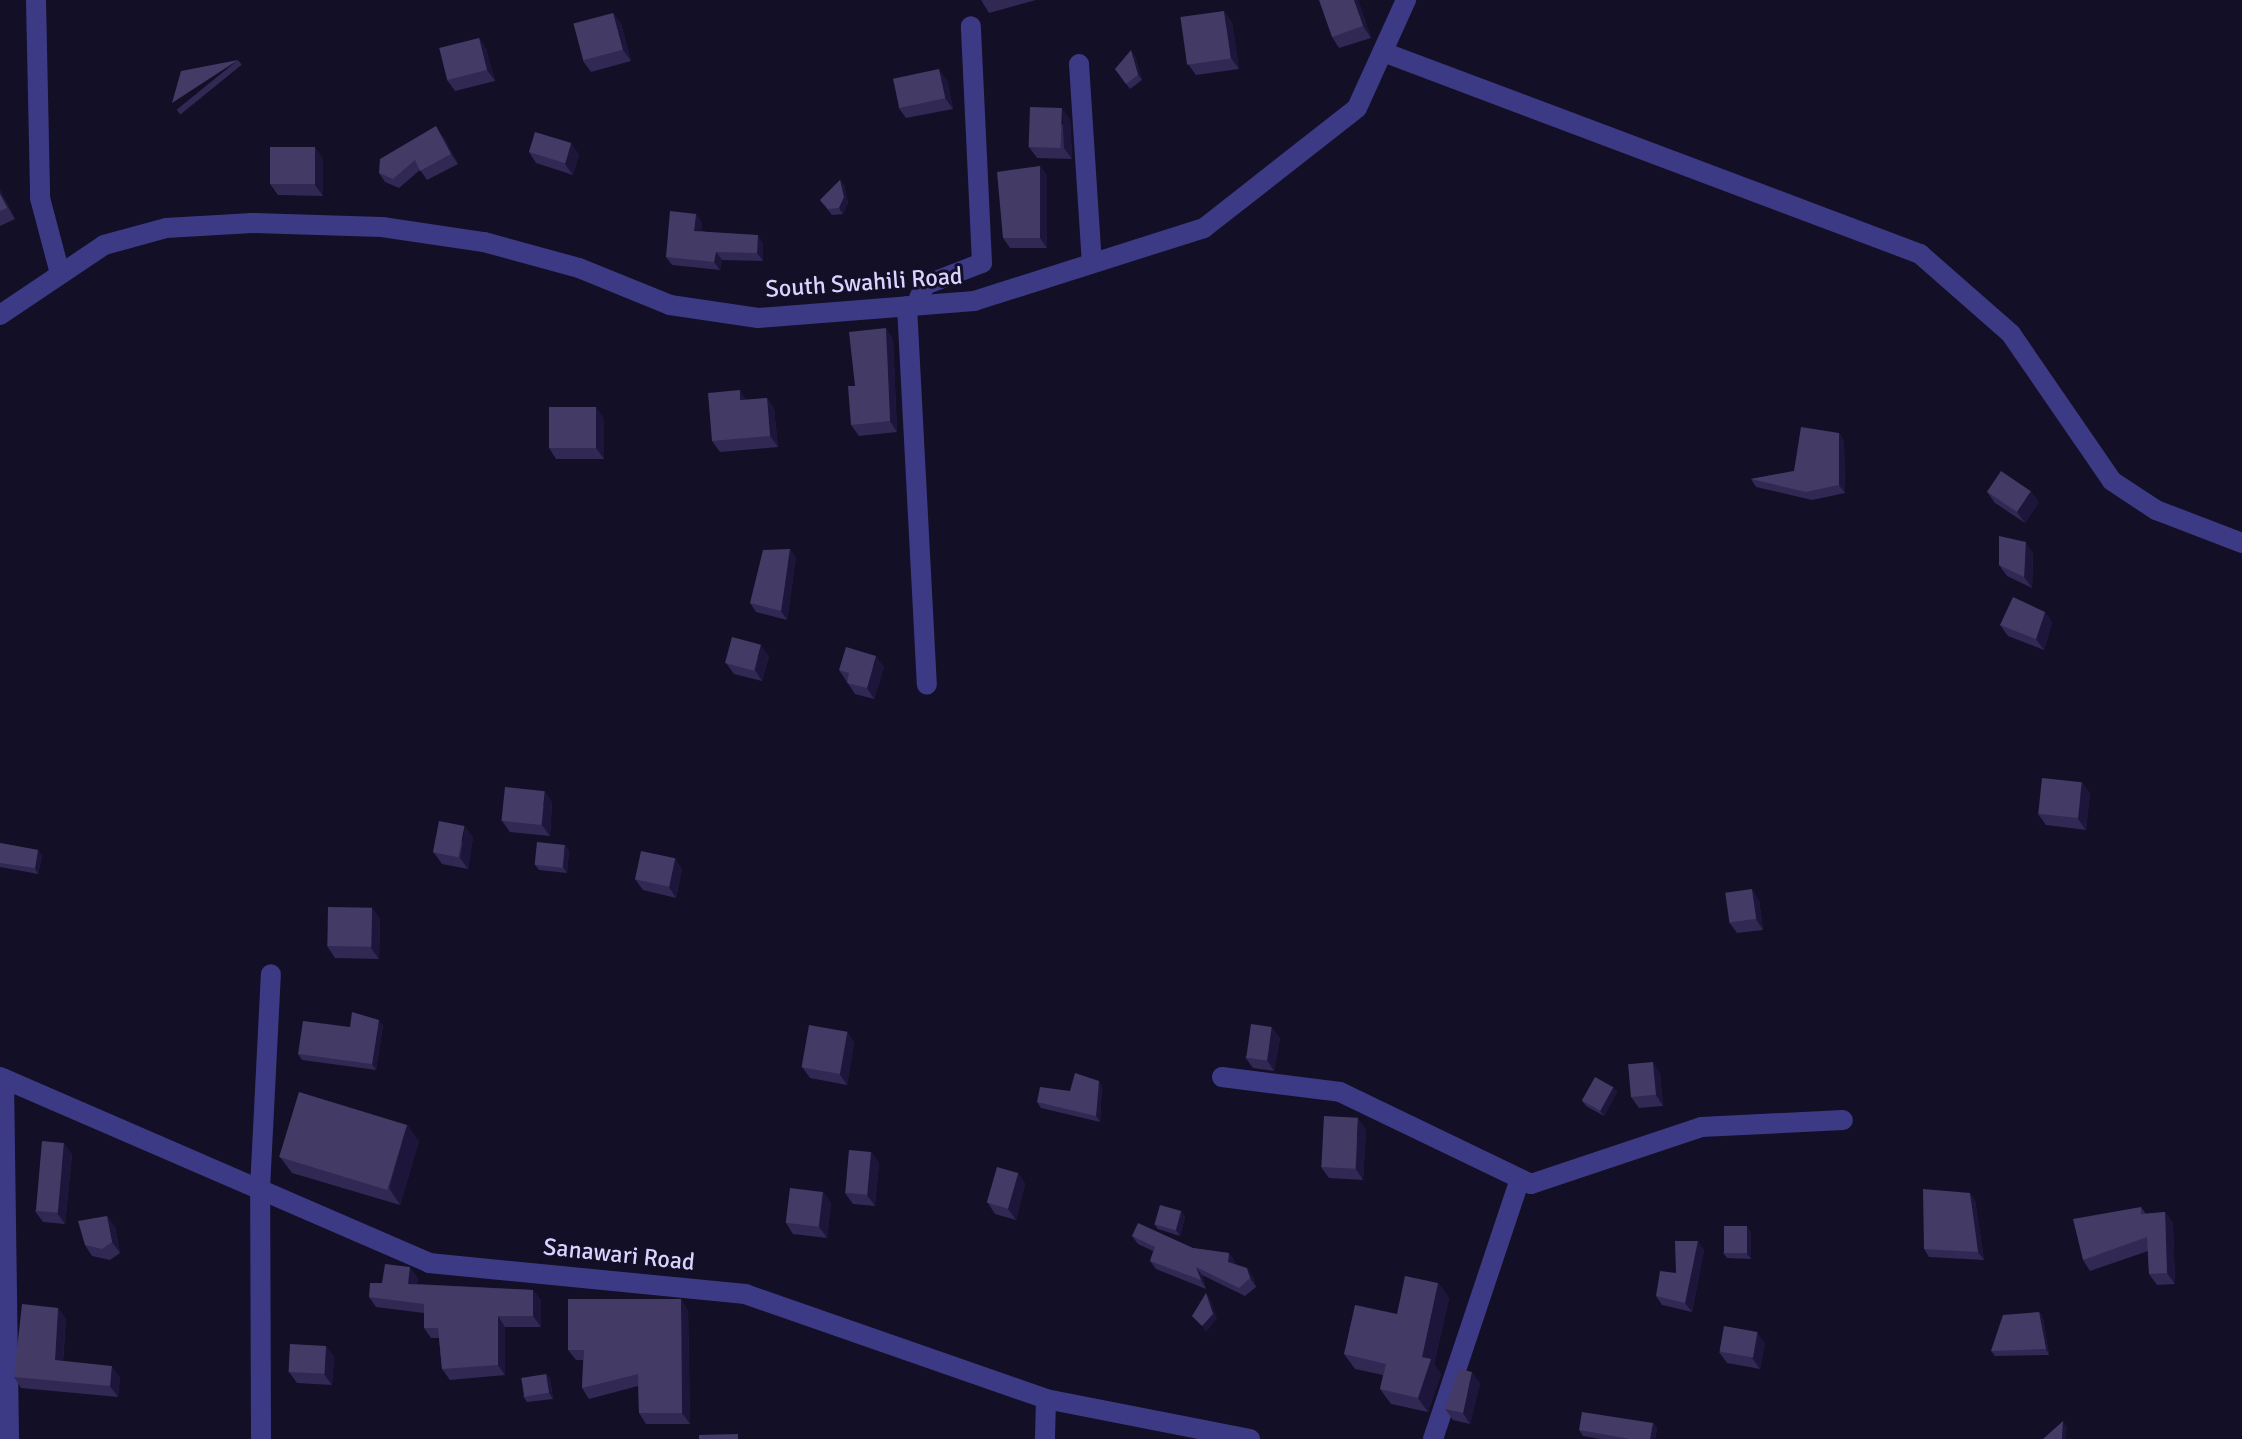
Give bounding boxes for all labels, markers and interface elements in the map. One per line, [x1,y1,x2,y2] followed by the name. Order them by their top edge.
[764,262,964,304] street label: South Swahili Road
[542,1233,696,1277] street label: Sanawari Road

